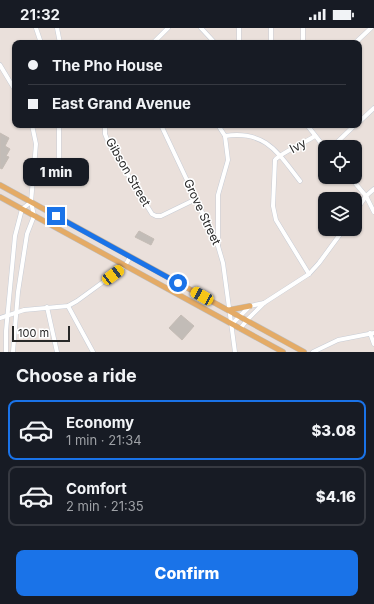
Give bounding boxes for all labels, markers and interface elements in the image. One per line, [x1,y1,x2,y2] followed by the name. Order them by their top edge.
[20,5,60,24] text: 21:32
[52,56,163,75] text: The Pho House
[52,94,191,113] text: East Grand Avenue
[103,135,154,209] street label: Gibson Street
[287,135,309,156] street label: Ivy
[318,140,362,236] map controls
[318,140,362,184] button: locate
[23,158,89,186] callout: 1 min
[40,164,72,180] text: 1 min
[181,176,224,247] street label: Grove Street
[318,192,362,236] button: layers
[47,207,65,225] route end
[100,263,126,287] car
[169,274,187,292] route start
[189,285,215,307] car
[12,324,70,343] scale bar
[18,326,49,340] text: 100 m
[16,365,137,386] text: Choose a ride
[18,412,54,448] icon: car
[66,413,134,432] text: Economy
[311,421,356,440] text: $3.08
[66,432,142,448] text: 1 min · 21:34
[18,478,54,514] icon: car
[66,479,127,498] text: Comfort
[316,487,356,506] text: $4.16
[66,498,144,514] text: 2 min · 21:35
[16,550,358,596] button: Confirm

